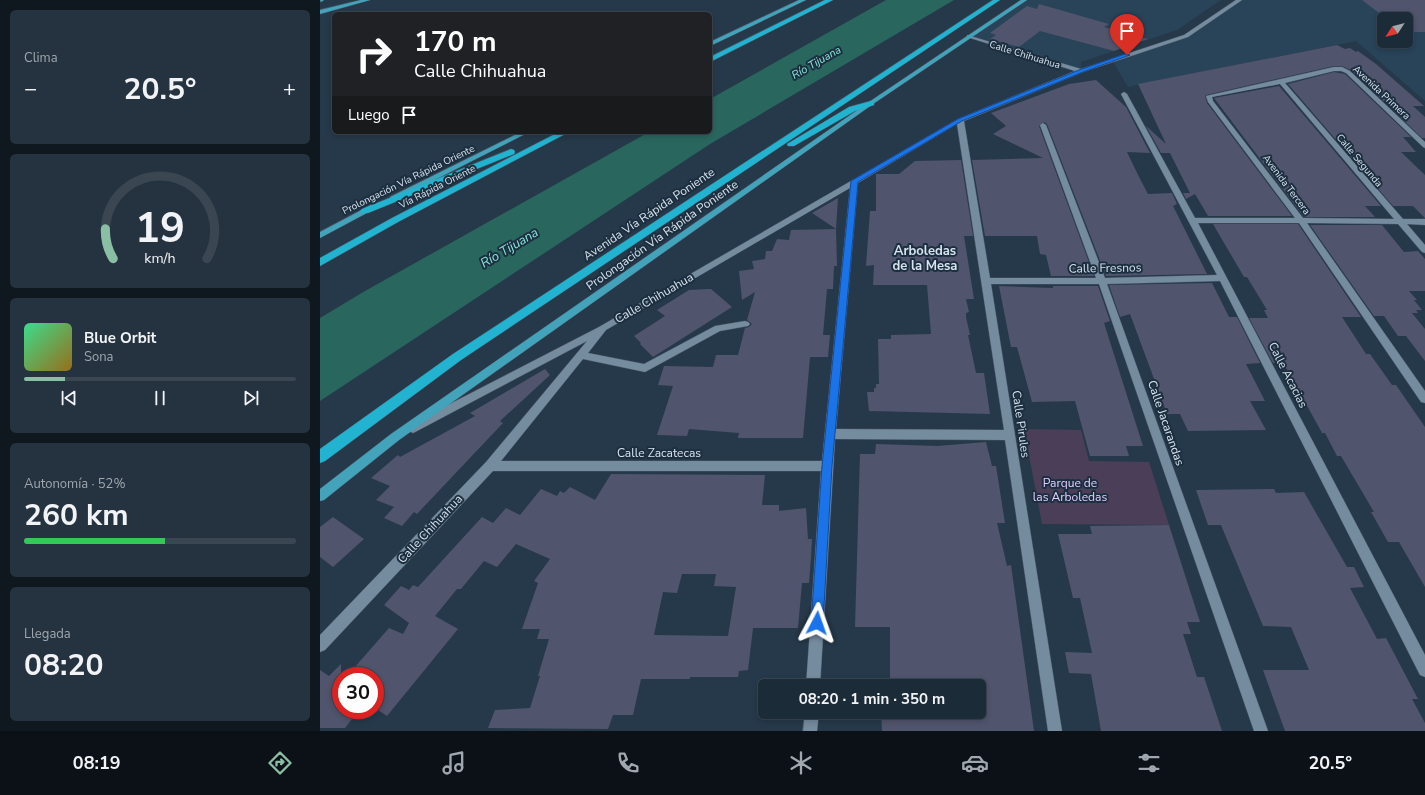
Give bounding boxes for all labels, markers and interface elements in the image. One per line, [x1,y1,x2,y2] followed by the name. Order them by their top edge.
[1377,12,1413,48] north arrow
[1377,12,1413,48] map controls
[1110,14,1144,55] pin
[1116,20,1138,42] icon: arrive
[414,23,497,61] text: 170 m
[348,28,400,80] icon: right
[987,38,1062,72] street label: Calle Chihuahua
[789,42,844,83] water label: Río Tijuana
[24,49,58,67] text: Clima
[414,59,546,83] text: Calle Chihuahua
[1349,62,1413,123] street label: Avenida Primera
[124,69,196,110] text: 20.5°
[24,74,37,104] text: −
[283,74,296,104] text: +
[398,104,420,126] icon: arrive
[348,105,390,125] text: Luego
[1333,131,1386,190] street label: Calle Segunda
[340,142,476,216] street label: Prolongación Vía Rápida Oriente
[1259,152,1313,218] street label: Avenida Tercera
[397,162,477,210] street label: Vía Rápida Oriente
[580,164,718,264] street label: Avenida Vía Rápida Poniente
[583,176,741,294] street label: Prolongación Vía Rápida Poniente
[135,200,185,257] text: 19
[477,223,542,272] water label: Río Tijuana
[893,242,957,275] district label: Arboledas de la Mesa
[144,249,176,268] text: km/h
[1068,259,1142,277] street label: Calle Fresnos
[612,269,696,327] street label: Calle Chihuahua
[84,328,156,348] text: Blue Orbit
[1265,339,1312,411] street label: Calle Acacias
[84,348,114,366] text: Sona
[1144,378,1188,468] street label: Calle Jacarandas
[58,387,80,409] icon: previous
[149,387,171,409] icon: pause
[240,387,262,409] icon: next
[1008,389,1034,459] street label: Calle Pirules
[617,445,701,461] street label: Calle Zacatecas
[24,475,125,493] text: Autonomía · 52%
[1033,475,1107,505] park label: Parque de las Arboledas
[394,491,466,567] street label: Calle Chihuahua
[24,495,129,536] text: 260 km
[796,602,838,644] position arrow
[24,625,71,643] text: Llegada
[24,645,103,686] text: 08:20
[332,667,384,719] speed limit sign: 30
[799,689,945,709] text: 08:20 · 1 min · 350 m
[266,749,294,777] icon: directions
[440,749,468,777] icon: music
[614,749,642,777] icon: phone
[787,749,815,777] icon: climate
[961,749,989,777] icon: car
[1135,749,1163,777] icon: filters
[73,751,121,775] text: 08:19
[1308,751,1352,775] text: 20.5°

